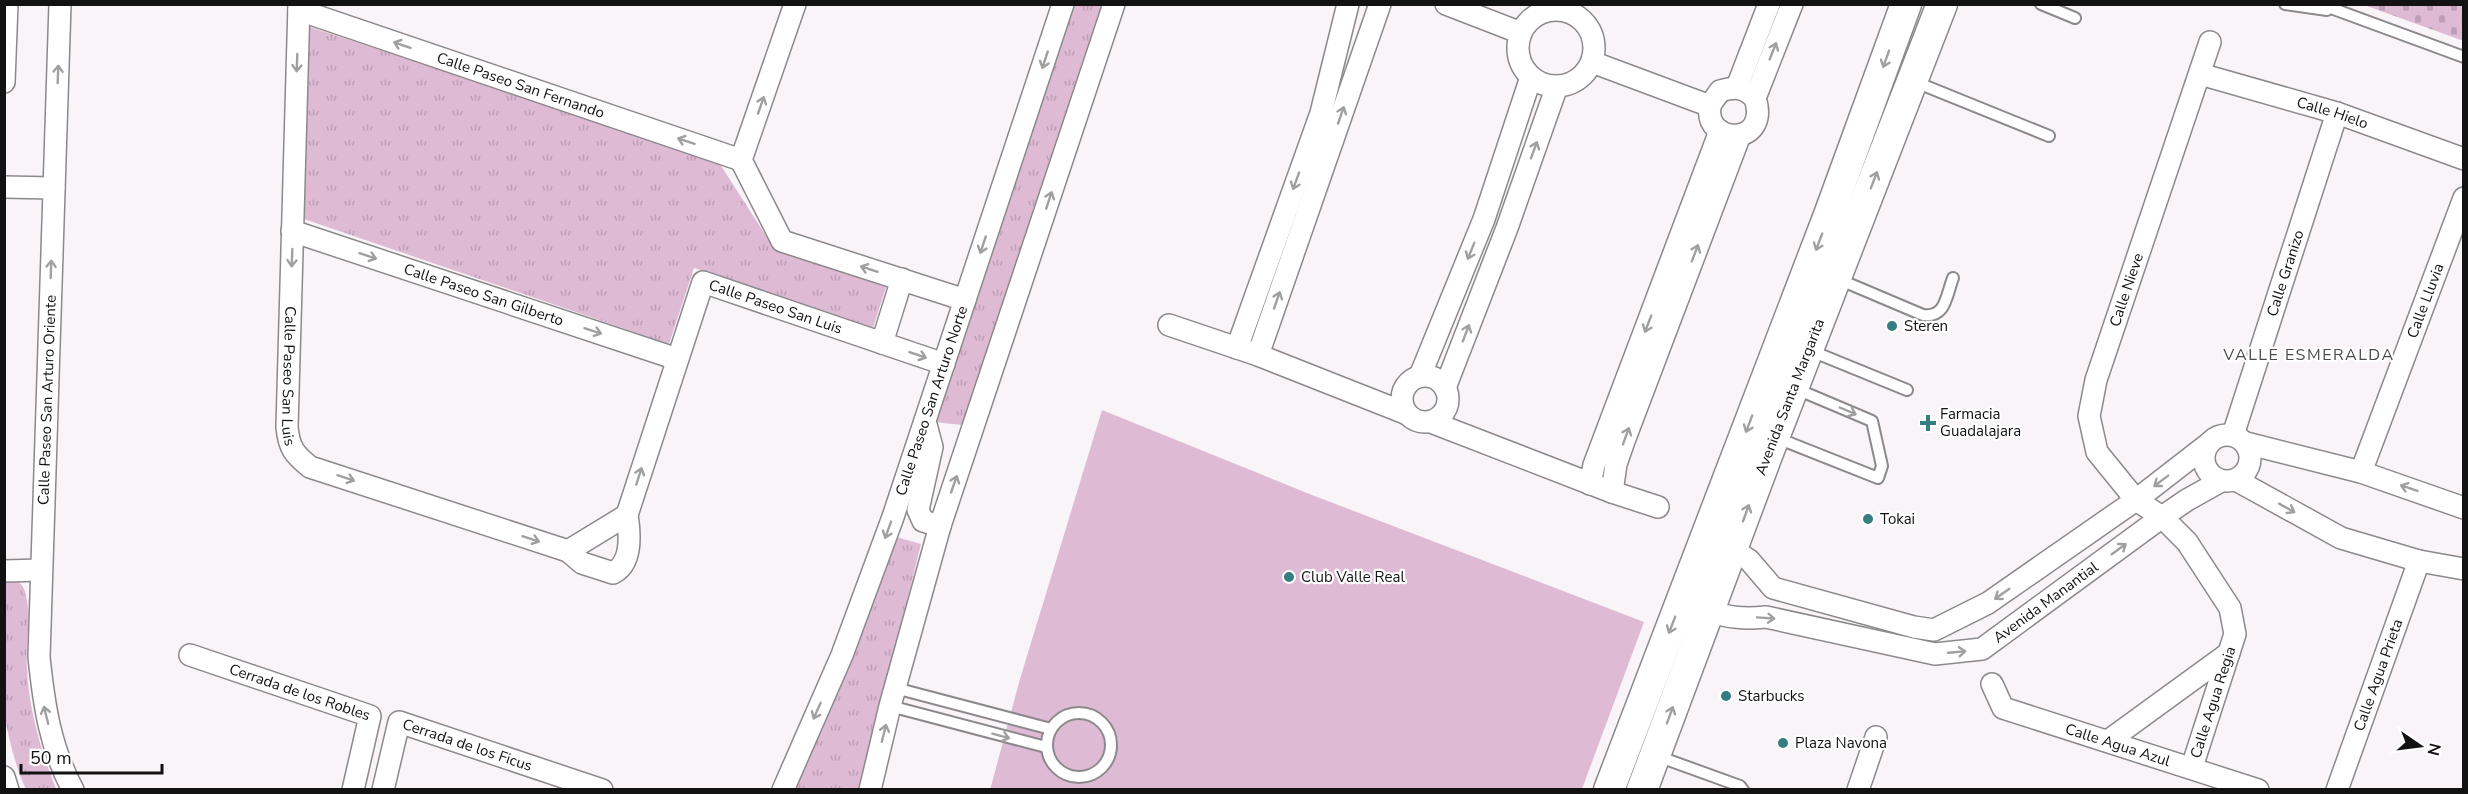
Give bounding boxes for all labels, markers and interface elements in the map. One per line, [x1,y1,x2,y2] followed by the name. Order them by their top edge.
[393,39,412,50] one-way arrow
[1769,42,1780,61] one-way arrow
[434,47,607,123] street label: Calle Paseo San Fernando
[1038,50,1049,69] one-way arrow
[1880,50,1891,68] one-way arrow
[292,52,303,72] one-way arrow
[52,65,63,85] one-way arrow
[2294,92,2371,134] street label: Calle Hielo
[756,96,767,114] one-way arrow
[1336,106,1347,125] one-way arrow
[677,135,696,146] one-way arrow
[1530,141,1541,160] one-way arrow
[1869,171,1880,190] one-way arrow
[1290,172,1301,190] one-way arrow
[1044,191,1055,210] one-way arrow
[2262,227,2309,319] street label: Calle Granizo
[1812,233,1823,251] one-way arrow
[977,235,988,254] one-way arrow
[1464,241,1475,260] one-way arrow
[1691,245,1702,263] one-way arrow
[286,247,297,267] one-way arrow
[2105,250,2148,329] street label: Calle Nieve
[358,251,377,262] one-way arrow
[401,259,566,331] street label: Calle Paseo San Gilberto
[46,260,57,280] one-way arrow
[2402,260,2449,341] street label: Calle Lluvia
[860,263,879,274] one-way arrow
[706,275,845,339] street label: Calle Paseo San Luis
[1273,291,1284,310] one-way arrow
[33,295,61,505] street label: Calle Paseo San Arturo Oriente
[891,303,972,498] street label: Calle Paseo San Arturo Norte
[277,306,300,448] street label: Calle Paseo San Luis
[1642,314,1653,333] one-way arrow
[1750,316,1829,478] street label: Avenida Santa Margarita
[1904,316,1948,336] place label: Steren
[1885,319,1899,333] marker: Steren
[1461,324,1472,343] one-way arrow
[583,326,602,337] one-way arrow
[2222,344,2395,366] district label: VALLE ESMERALDA
[908,350,927,361] one-way arrow
[1940,404,2021,441] place label: Farmacia Guadalajara
[1838,406,1856,417] one-way arrow
[1743,415,1754,433] one-way arrow
[1921,416,1935,430] marker: Farmacia Guadalajara
[1621,427,1632,445] one-way arrow
[635,467,646,486] one-way arrow
[336,473,355,484] one-way arrow
[2153,474,2169,487] one-way arrow
[949,476,960,494] one-way arrow
[2400,482,2419,493] one-way arrow
[2278,503,2296,514] one-way arrow
[1741,504,1752,523] one-way arrow
[1880,509,1915,529] place label: Tokai
[1861,512,1875,526] marker: Tokai
[882,520,893,538] one-way arrow
[521,534,540,545] one-way arrow
[2110,542,2126,555] one-way arrow
[1989,557,2103,648] street label: Avenida Manantial
[1301,567,1405,587] place label: Club Valle Real
[1282,570,1296,584] marker: Club Valle Real
[1994,588,2010,600] one-way arrow
[1756,613,1775,624] one-way arrow
[1666,615,1677,634] one-way arrow
[2349,616,2407,734] street label: Calle Agua Prieta
[2185,644,2240,761] street label: Calle Agua Regia
[1947,646,1967,657] one-way arrow
[227,659,373,725] street label: Cerrada de los Robles
[1738,686,1804,706] place label: Starbucks
[1719,689,1733,703] marker: Starbucks
[811,702,822,720] one-way arrow
[40,706,52,725] one-way arrow
[1666,706,1677,725] one-way arrow
[400,714,535,776] street label: Cerrada de los Ficus
[2390,716,2450,776] north arrow
[2063,719,2173,771] street label: Calle Agua Azul
[878,723,890,742] one-way arrow
[991,730,1010,742] one-way arrow
[1795,733,1887,753] place label: Plaza Navona
[1776,736,1790,750] marker: Plaza Navona
[21,737,162,775] scale bar
[2421,741,2446,758] text: N
[30,746,72,770] text: 50 m

